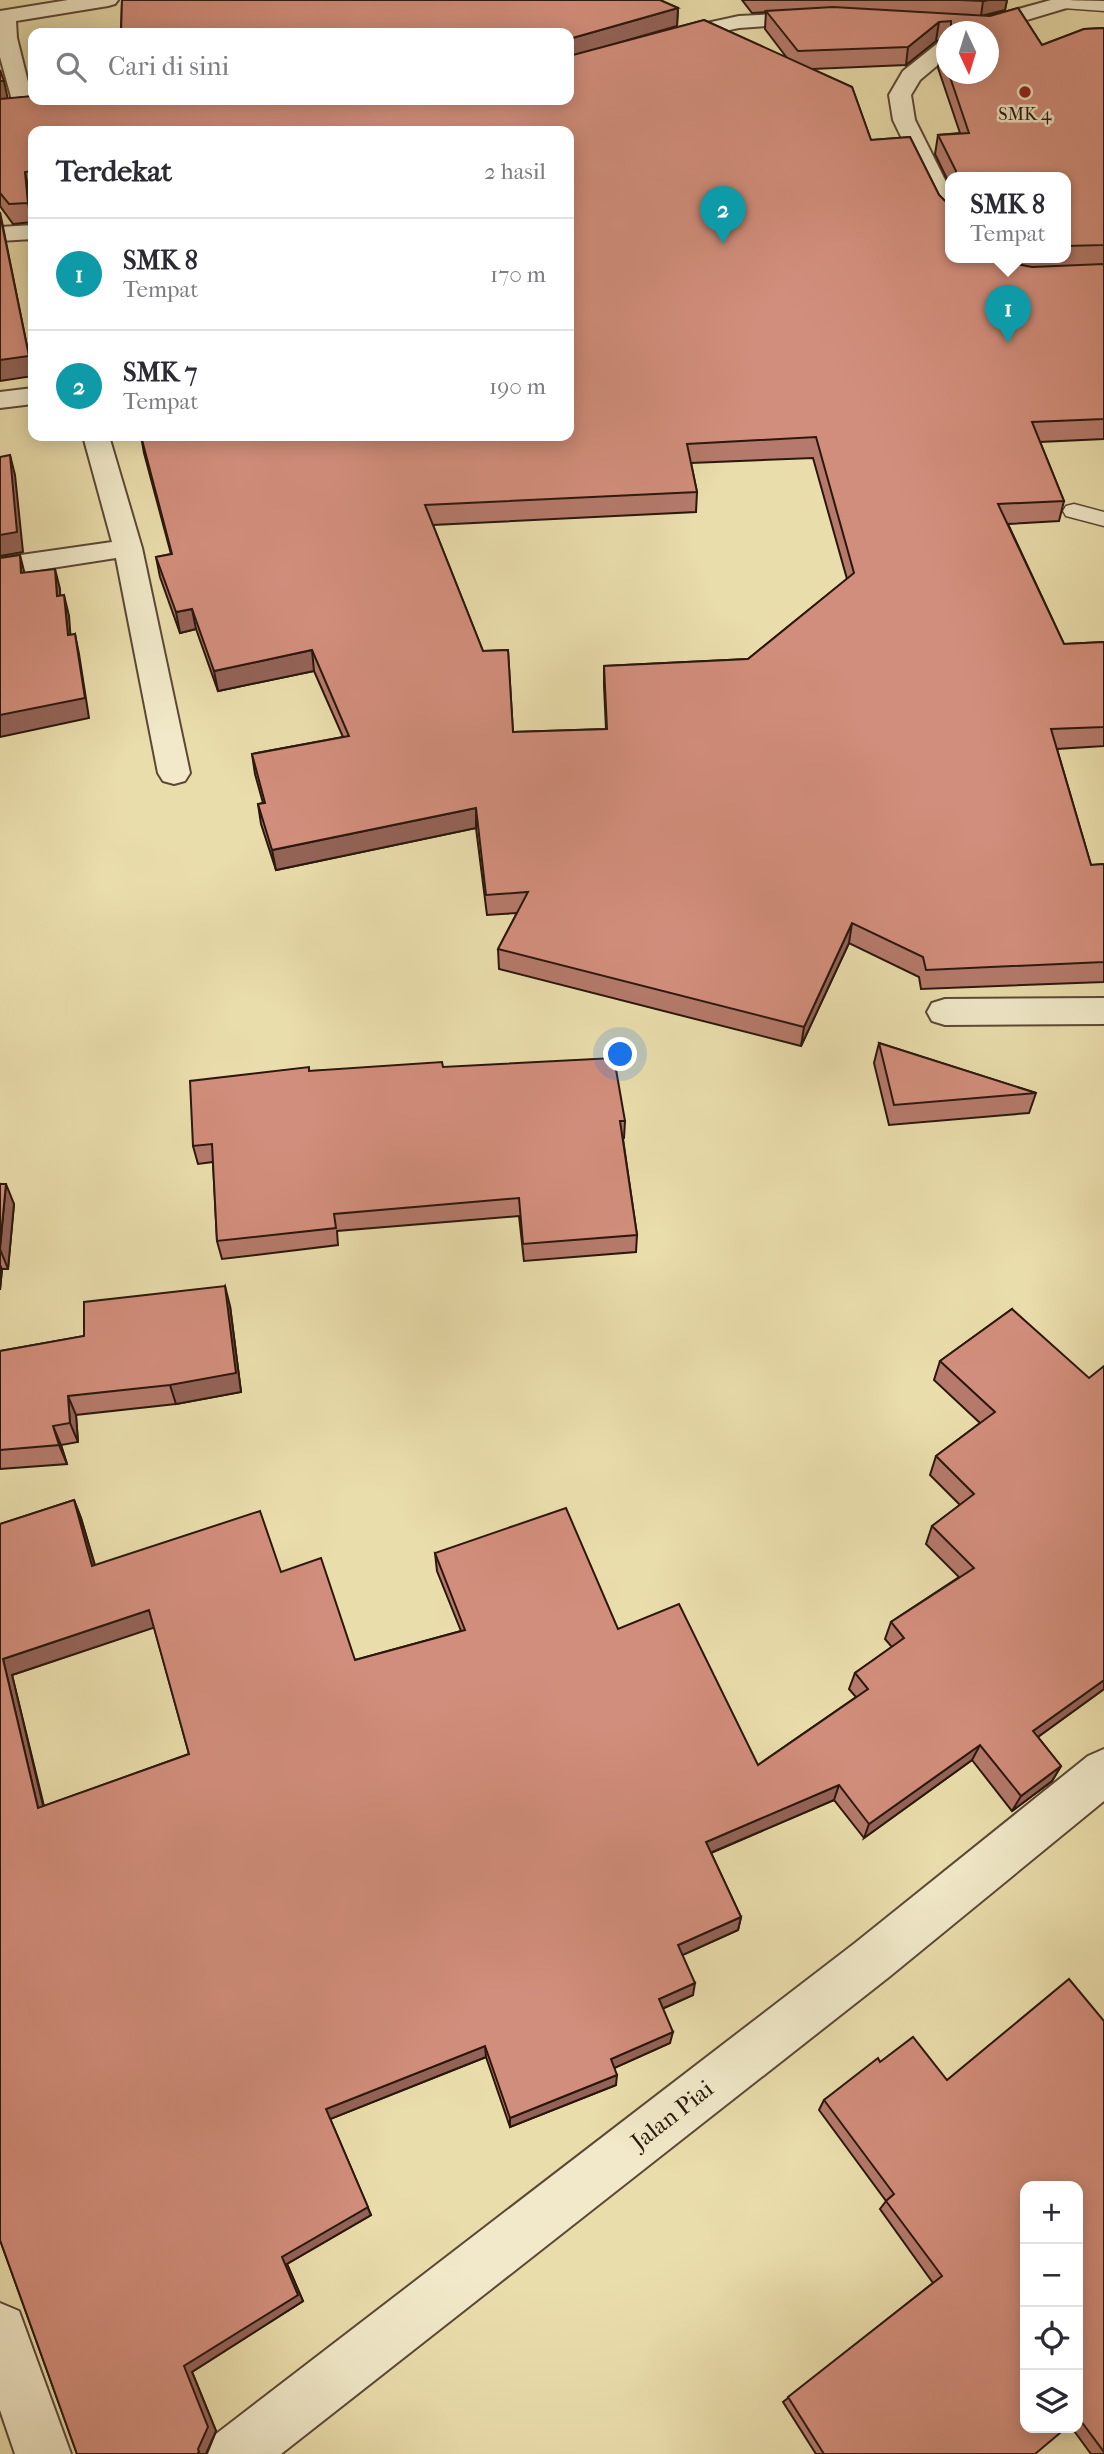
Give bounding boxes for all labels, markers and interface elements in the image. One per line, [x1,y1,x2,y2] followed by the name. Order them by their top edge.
[936,21,999,84] north arrow
[28,28,574,105] search box
[52,48,90,86] icon: search
[108,51,229,82] text: Cari di sini
[1017,84,1033,100] marker: SMK 4
[998,104,1052,125] place label: SMK 4
[56,154,172,189] text: Terdekat
[484,158,546,185] text: 2 hasil
[945,172,1071,263] popup
[700,186,746,244] pin: 2
[970,189,1045,220] text: SMK 8
[970,220,1046,247] text: Tempat
[123,245,198,276] text: SMK 8
[75,261,83,288] text: 1
[490,261,546,288] text: 170 m
[123,276,198,303] text: Tempat
[985,285,1031,343] pin: 1
[123,357,197,388] text: SMK 7
[73,373,85,400] text: 2
[489,373,546,400] text: 190 m
[123,388,198,415] text: Tempat
[603,1037,637,1071] your location
[624,2074,719,2157] street label: Jalan Piai
[1020,2181,1083,2433] map controls
[1020,2181,1083,2244] button: +
[1020,2244,1083,2307] button: −
[1020,2307,1083,2370] button: locate
[1020,2370,1083,2433] button: layers

